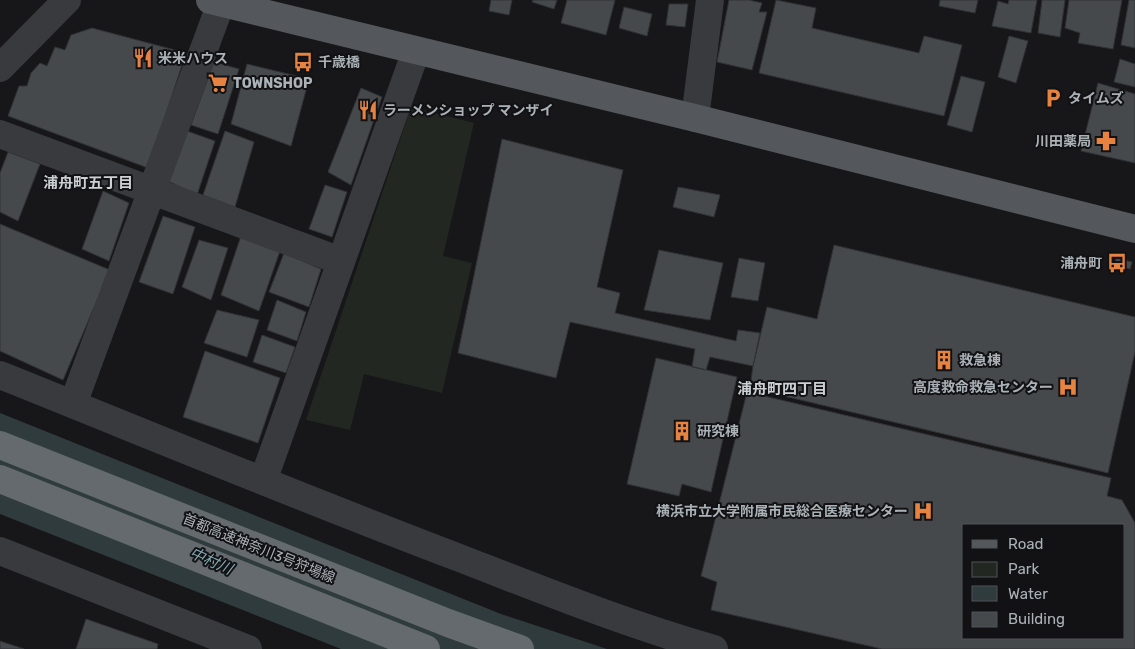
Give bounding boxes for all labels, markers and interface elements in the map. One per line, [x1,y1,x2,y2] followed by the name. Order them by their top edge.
[132,47,154,69] restaurant icon: 米米ハウス
[158,50,228,67] place label: 米米ハウス
[292,51,314,73] bus stop icon: 千歳橋
[318,54,360,71] place label: 千歳橋
[207,72,229,94] supermarket icon: TOWNSHOP
[233,75,313,92] place label: TOWNSHOP
[1042,87,1064,109] parking icon: タイムズ
[1068,90,1124,107] place label: タイムズ
[357,99,379,121] restaurant icon: ラーメンショップ マンザイ
[383,102,553,119] place label: ラーメンショップ マンザイ
[1095,130,1117,152] pharmacy icon: 川田薬局
[1035,133,1091,150] place label: 川田薬局
[43,174,133,192] district label: 浦舟町五丁目
[1106,252,1128,274] bus stop icon: 浦舟町
[1060,255,1102,272] place label: 浦舟町
[933,349,955,371] building icon: 救急棟
[959,352,1001,369] place label: 救急棟
[1057,376,1079,398] hospital icon: 高度救命救急センター
[913,379,1053,396] place label: 高度救命救急センター
[737,380,827,398] district label: 浦舟町四丁目
[671,420,693,442] building icon: 研究棟
[697,423,739,440] place label: 研究棟
[912,500,934,522] hospital icon: 横浜市立大学附属市民総合医療センター
[656,503,908,520] place label: 横浜市立大学附属市民総合医療センター
[180,510,337,587] street label: 首都高速神奈川3号狩場線
[962,524,1125,639] legend
[1008,535,1044,553] text: Road
[187,544,237,579] water label: 中村川
[1008,560,1039,578] text: Park
[1008,585,1048,603] text: Water
[1008,610,1065,628] text: Building

